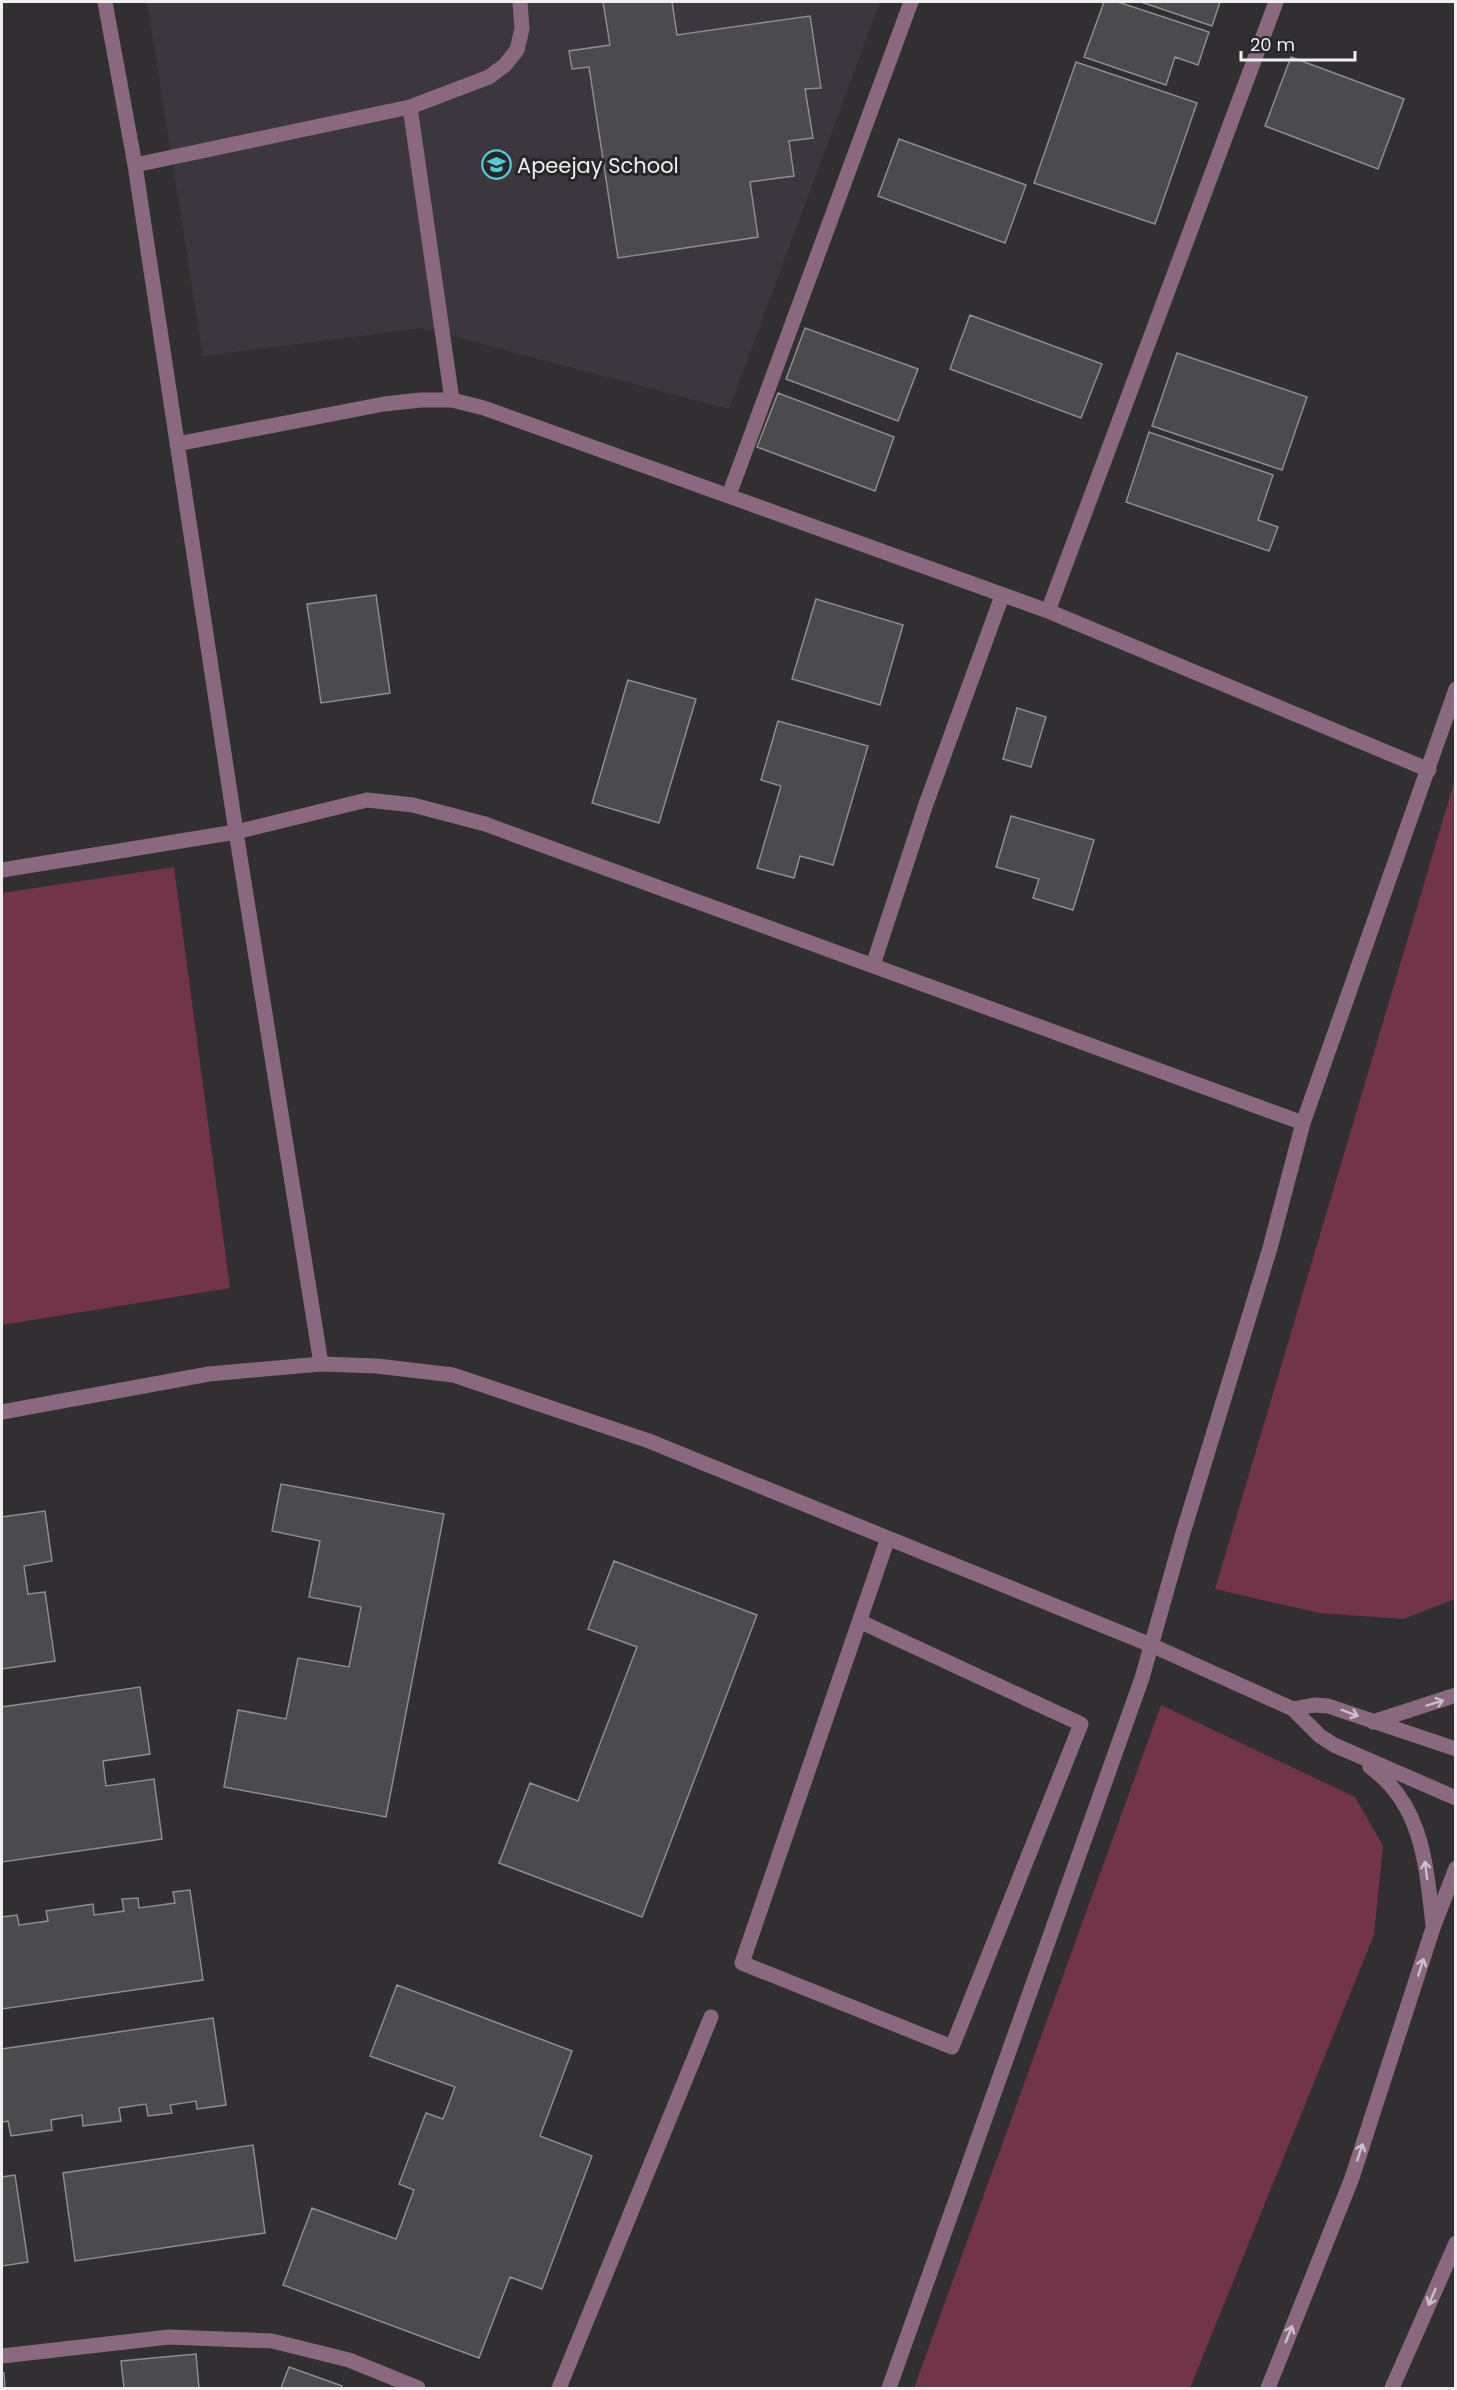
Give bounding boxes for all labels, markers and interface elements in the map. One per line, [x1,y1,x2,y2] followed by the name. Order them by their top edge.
[1241,24,1355,62] scale bar
[1250,32,1295,57] text: 20 m
[480,149,512,181] school or university icon: Apeejay School
[517,151,679,180] place label: Apeejay School
[1425,1697,1444,1708] one-way arrow
[1340,1709,1359,1720] one-way arrow
[1421,1861,1432,1881] one-way arrow
[1416,1958,1427,1977] one-way arrow
[1355,2143,1366,2162] one-way arrow
[1426,2287,1437,2305] one-way arrow
[1285,2325,1296,2344] one-way arrow

